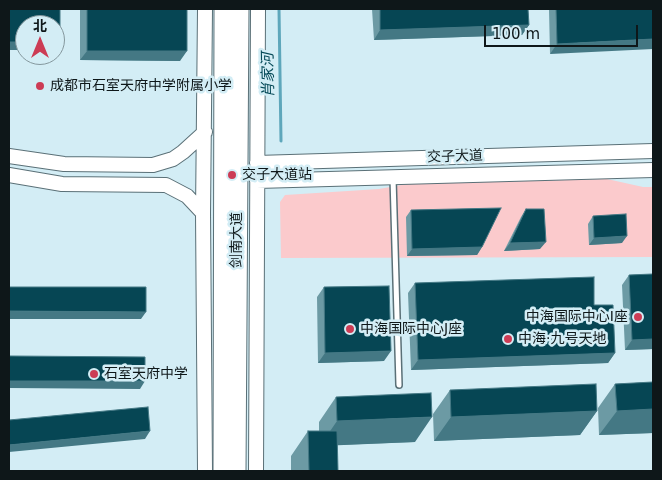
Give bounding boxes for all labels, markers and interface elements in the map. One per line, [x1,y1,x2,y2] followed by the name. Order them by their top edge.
[15,15,65,65] north arrow
[487,15,641,47] scale bar
[33,18,47,34] text: 北
[492,25,540,43] text: 100 m
[260,52,278,98] water label: 肖家河
[50,78,232,94] place label: 成都市石室天府中学附属小学
[34,80,46,92] marker: 成都市石室天府中学附属小学
[427,148,483,166] street label: 交子大道
[242,167,312,183] place label: 交子大道站
[226,169,238,181] marker: 交子大道站
[229,212,245,268] street label: 剑南大道
[526,309,628,325] place label: 中海国际中心I座
[632,311,644,323] marker: 中海国际中心I座
[360,321,462,337] place label: 中海国际中心J座
[344,323,356,335] marker: 中海国际中心J座
[518,331,606,347] place label: 中海·九号天地
[502,333,514,345] marker: 中海·九号天地
[104,366,188,382] place label: 石室天府中学
[88,368,100,380] marker: 石室天府中学

